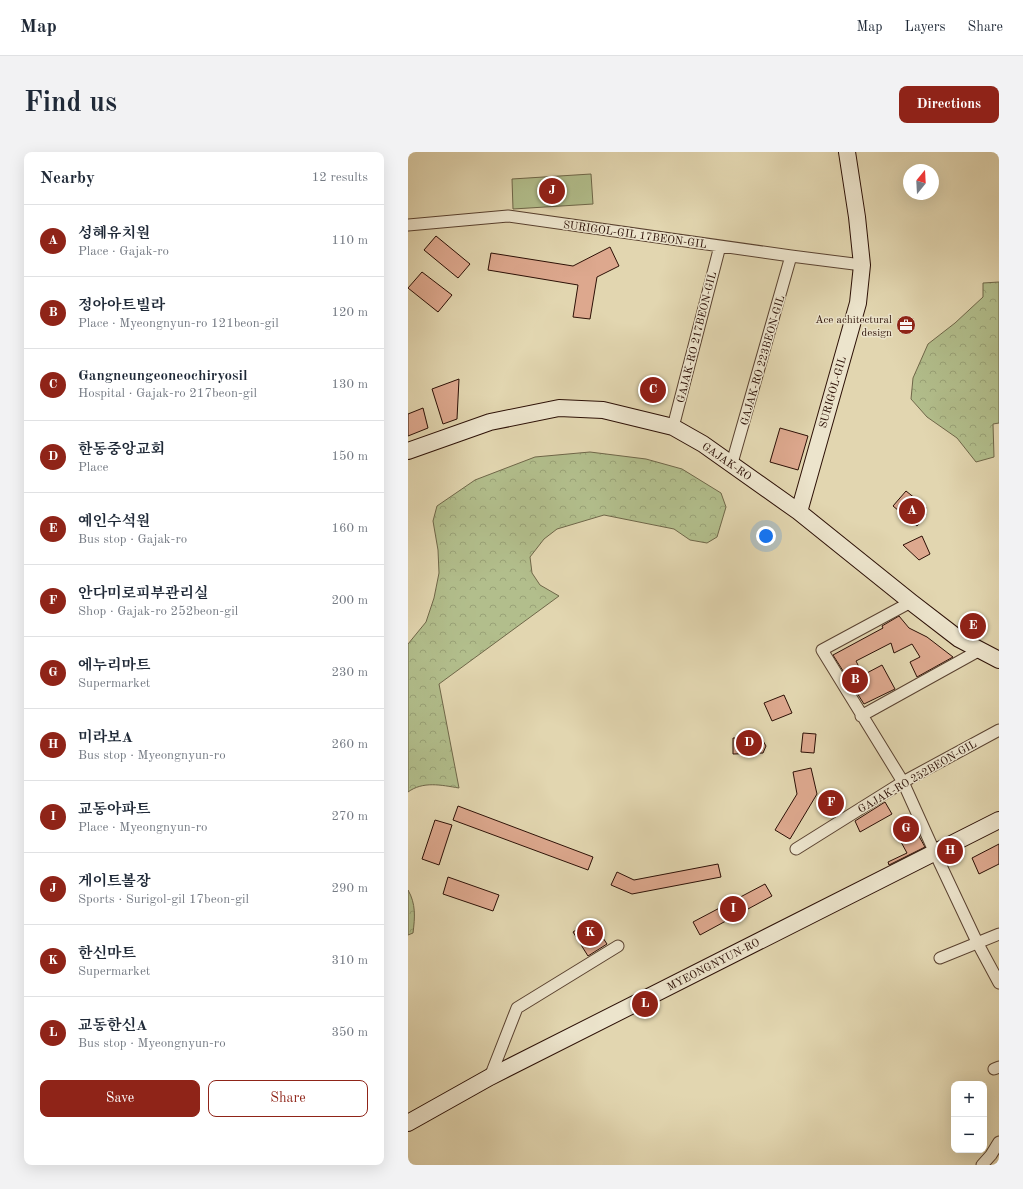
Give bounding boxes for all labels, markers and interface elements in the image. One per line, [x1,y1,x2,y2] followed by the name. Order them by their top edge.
[20,18,57,37] text: Map
[857,20,883,34] text: Map
[905,20,946,34] text: Layers
[968,20,1003,34] text: Share
[899,86,999,123] button: Directions
[24,90,117,118] text: Find us
[903,164,939,200] north arrow
[40,170,95,187] text: Nearby
[312,171,368,184] text: 12 results
[539,176,565,206] pin: J
[562,220,707,251] street label: SURIGOL-GIL 17BEON-GIL
[78,227,150,242] text: 성혜유치원
[48,234,58,247] text: A
[331,234,368,247] text: 110 m
[78,245,169,258] text: Place · Gajak-ro
[676,271,719,404] street label: GAJAK-RO 217BEON-GIL
[740,294,787,427] street label: GAJAK-RO 223BEON-GIL
[78,299,165,314] text: 정아아트빌라
[48,306,58,319] text: B
[331,306,368,319] text: 120 m
[895,314,917,336] office icon: Ace achitectural design
[815,315,892,339] place label: Ace achitectural design
[78,317,279,330] text: Place · Myeongnyun-ro 121beon-gil
[818,355,849,430] street label: SURIGOL-GIL
[78,369,248,384] text: Gangneungeoneochiryosil
[640,375,666,405] pin: C
[49,378,57,391] text: C
[331,378,368,391] text: 130 m
[78,387,257,400] text: Hospital · Gajak-ro 217beon-gil
[699,441,753,483] street label: GAJAK-RO
[78,443,165,458] text: 한동중앙교회
[48,450,58,463] text: D
[331,450,368,463] text: 150 m
[78,461,108,474] text: Place
[899,496,925,526] pin: A
[78,515,150,530] text: 예인수석원
[49,522,57,535] text: E
[331,522,368,535] text: 160 m
[756,526,776,546] your location
[78,533,187,546] text: Bus stop · Gajak-ro
[78,587,208,602] text: 안다미로피부관리실
[49,594,57,607] text: F
[331,594,368,607] text: 200 m
[78,605,238,618] text: Shop · Gajak-ro 252beon-gil
[960,611,986,641] pin: E
[78,659,150,674] text: 에누리마트
[842,665,868,695] pin: B
[48,666,58,679] text: G
[331,666,368,679] text: 230 m
[78,677,150,690] text: Supermarket
[736,728,762,758] pin: D
[78,731,133,746] text: 미라보A
[48,738,58,751] text: H
[331,738,368,751] text: 260 m
[857,739,979,816] street label: GAJAK-RO 252BEON-GIL
[78,749,226,762] text: Bus stop · Myeongnyun-ro
[818,788,844,818] pin: F
[78,803,150,818] text: 교동아파트
[50,810,56,823] text: I
[331,810,368,823] text: 270 m
[893,814,919,844] pin: G
[78,821,207,834] text: Place · Myeongnyun-ro
[937,836,963,866] pin: H
[78,875,150,890] text: 게이트볼장
[49,882,57,895] text: J
[331,882,368,895] text: 290 m
[78,893,249,906] text: Sports · Surigol-gil 17beon-gil
[720,894,746,924] pin: I
[577,918,603,948] pin: K
[666,937,762,993] street label: MYEONGNYUN-RO
[78,947,136,962] text: 한신마트
[48,954,58,967] text: K
[331,954,368,967] text: 310 m
[78,965,150,978] text: Supermarket
[632,989,658,1019] pin: L
[78,1019,147,1034] text: 교동한신A
[49,1026,57,1039] text: L
[331,1026,368,1039] text: 350 m
[78,1037,226,1050] text: Bus stop · Myeongnyun-ro
[40,1080,200,1117] button: Save
[208,1080,368,1117] button: Share
[951,1081,987,1153] map controls
[951,1081,987,1117] button: +
[951,1117,987,1153] button: −

